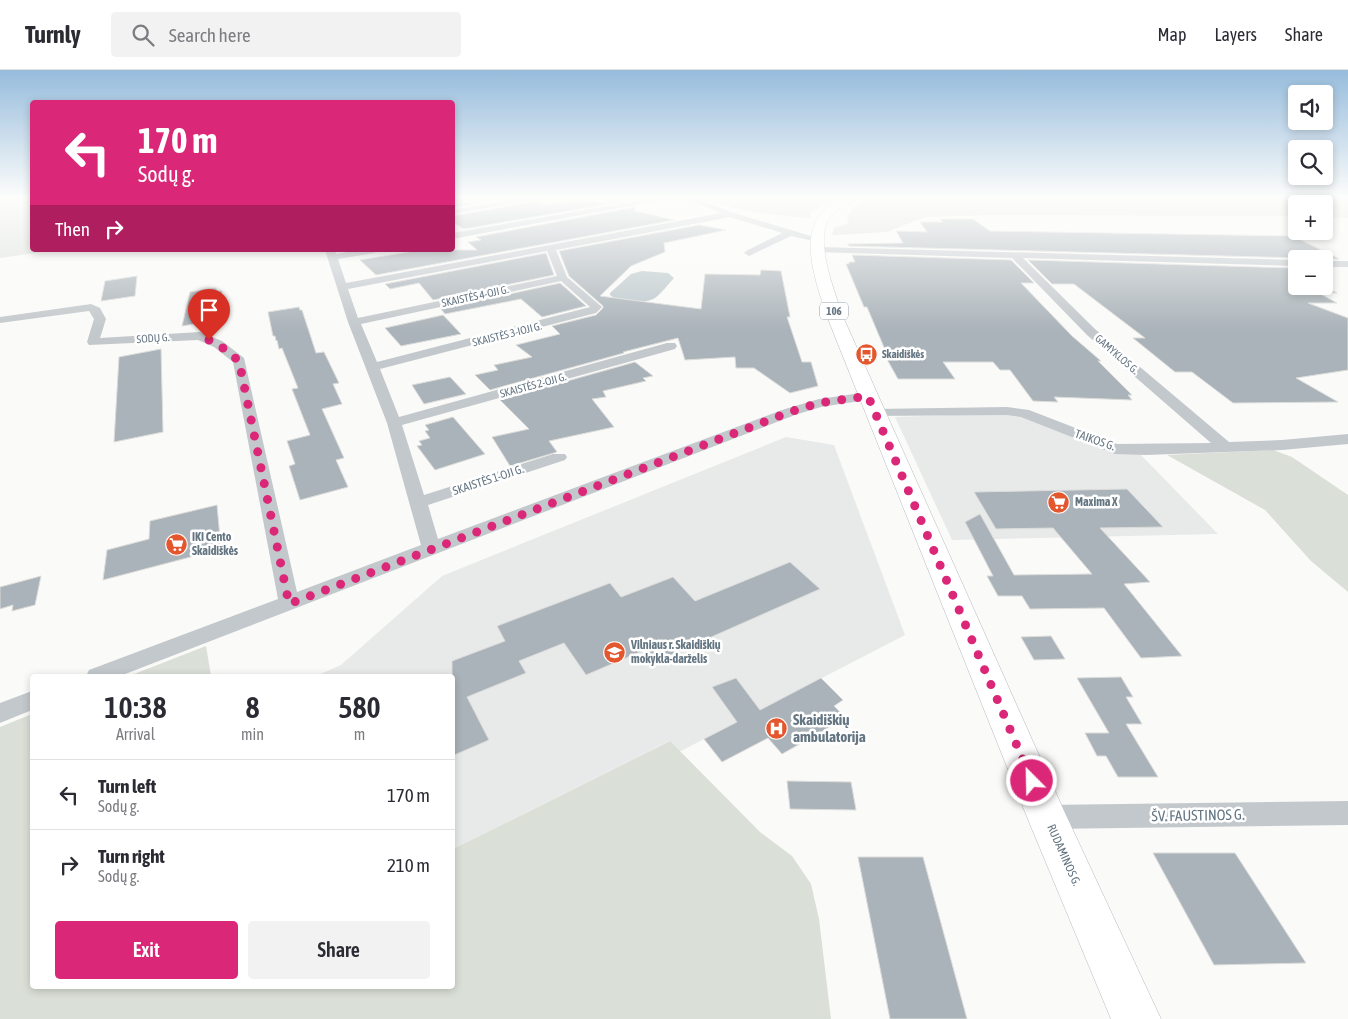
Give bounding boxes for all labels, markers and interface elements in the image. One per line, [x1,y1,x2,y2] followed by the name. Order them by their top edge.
[111,12,461,57] search box
[25,21,81,48] text: Turnly
[129,21,157,49] icon: search
[169,24,251,46] text: Search here
[1157,24,1186,45] text: Map
[1214,24,1257,45] text: Layers
[1285,24,1323,45] text: Share
[1288,85,1333,295] map controls
[1288,85,1333,130] button: sound
[55,120,120,185] icon: left
[138,120,217,160] text: 170 m
[1288,140,1333,185] button: search
[138,161,195,187] text: Sodų g.
[1288,195,1333,240] button: +
[100,215,128,243] icon: right
[55,218,90,240] text: Then
[1288,250,1333,295] button: −
[440,283,510,309] street label: SKAISTĖS 4-OJI G.
[188,289,230,340] pin
[195,296,223,324] icon: arrive
[820,302,848,320] road number: 106
[471,320,543,348] street label: SKAISTĖS 3-IOJI G.
[136,331,170,345] street label: SODŲ G.
[1093,332,1141,376] street label: GAMYKLOS G.
[854,342,878,366] bus stop icon: Skaidiškės
[882,348,924,360] place label: Skaidiškės
[499,370,567,400] street label: SKAISTĖS 2-OJI G.
[1073,427,1117,453] street label: TAIKOS G.
[451,462,525,498] street label: SKAISTĖS 1-OJI G.
[1047,490,1071,514] supermarket icon: Maxima X
[1075,495,1118,509] place label: Maxima X
[192,530,239,558] place label: IKI Cento Skaidiškės
[164,532,188,556] supermarket icon: IKI Cento Skaidiškės
[630,638,721,666] place label: Vilniaus r. Skaidiškių mokykla-darželis
[603,640,627,664] school or university icon: Vilniaus r. Skaidiškių mokykla-darželis
[104,690,167,724] text: 10:38
[245,690,260,724] text: 8
[338,690,381,724] text: 580
[793,711,866,745] place label: Skaidiškių ambulatorija
[765,716,789,740] hospital icon: Skaidiškių ambulatorija
[116,725,155,743] text: Arrival
[241,725,264,743] text: min
[354,725,365,743] text: m
[1005,754,1057,806] position arrow
[98,775,156,797] text: Turn left
[55,781,83,809] icon: left
[387,784,430,806] text: 170 m
[98,797,139,815] text: Sodų g.
[1151,806,1245,824] street label: ŠV. FAUSTINOS G.
[1044,822,1084,888] street label: RUDAMINOS G.
[98,845,165,867] text: Turn right
[55,851,83,879] icon: right
[387,854,430,876] text: 210 m
[98,867,139,885] text: Sodų g.
[55,921,238,979] button: Exit
[248,921,430,979] button: Share

